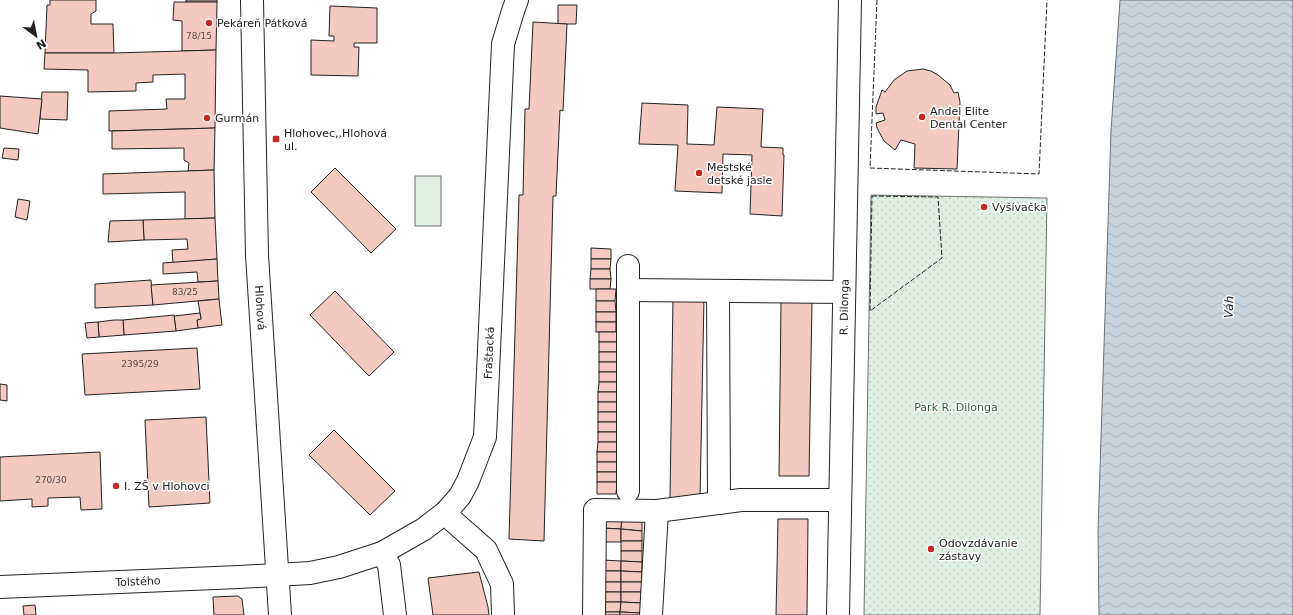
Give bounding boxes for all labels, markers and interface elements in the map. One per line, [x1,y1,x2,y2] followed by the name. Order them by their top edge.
[16,16,56,56] north arrow
[217,17,308,30] place label: Pekáreň Pátková
[204,18,214,28] marker: Pekáreň Pátková
[186,31,212,41] house number: 78/15
[34,36,48,52] text: N
[930,105,1007,131] place label: Andel Elite Dental Center
[215,112,259,125] place label: Gurmán
[917,112,927,122] marker: Andel Elite Dental Center
[202,113,212,123] marker: Gurmán
[284,127,387,153] place label: Hlohovec,,Hlohová ul.
[271,134,281,144] marker: Hlohovec,,Hlohová ul.
[707,161,773,187] place label: Mestské detské jasle
[694,168,704,178] marker: Mestské detské jasle
[992,201,1047,214] place label: Vyšívačka
[979,202,989,212] marker: Vyšívačka
[837,279,852,335] street label: R. Dilonga
[252,285,268,331] street label: Hlohová
[172,287,198,297] house number: 83/25
[1221,295,1237,319] water label: Váh
[482,326,497,379] street label: Fraštacká
[121,359,159,369] house number: 2395/29
[914,401,998,414] park label: Park R. Dilonga
[35,475,67,485] house number: 270/30
[124,480,210,493] place label: I. ZŠ v Hlohovci
[111,481,121,491] marker: I. ZŠ v Hlohovci
[939,537,1018,563] place label: Odovzdávanie zástavy
[926,544,936,554] marker: Odovzdávanie zástavy
[114,574,161,589] street label: Tolstého

